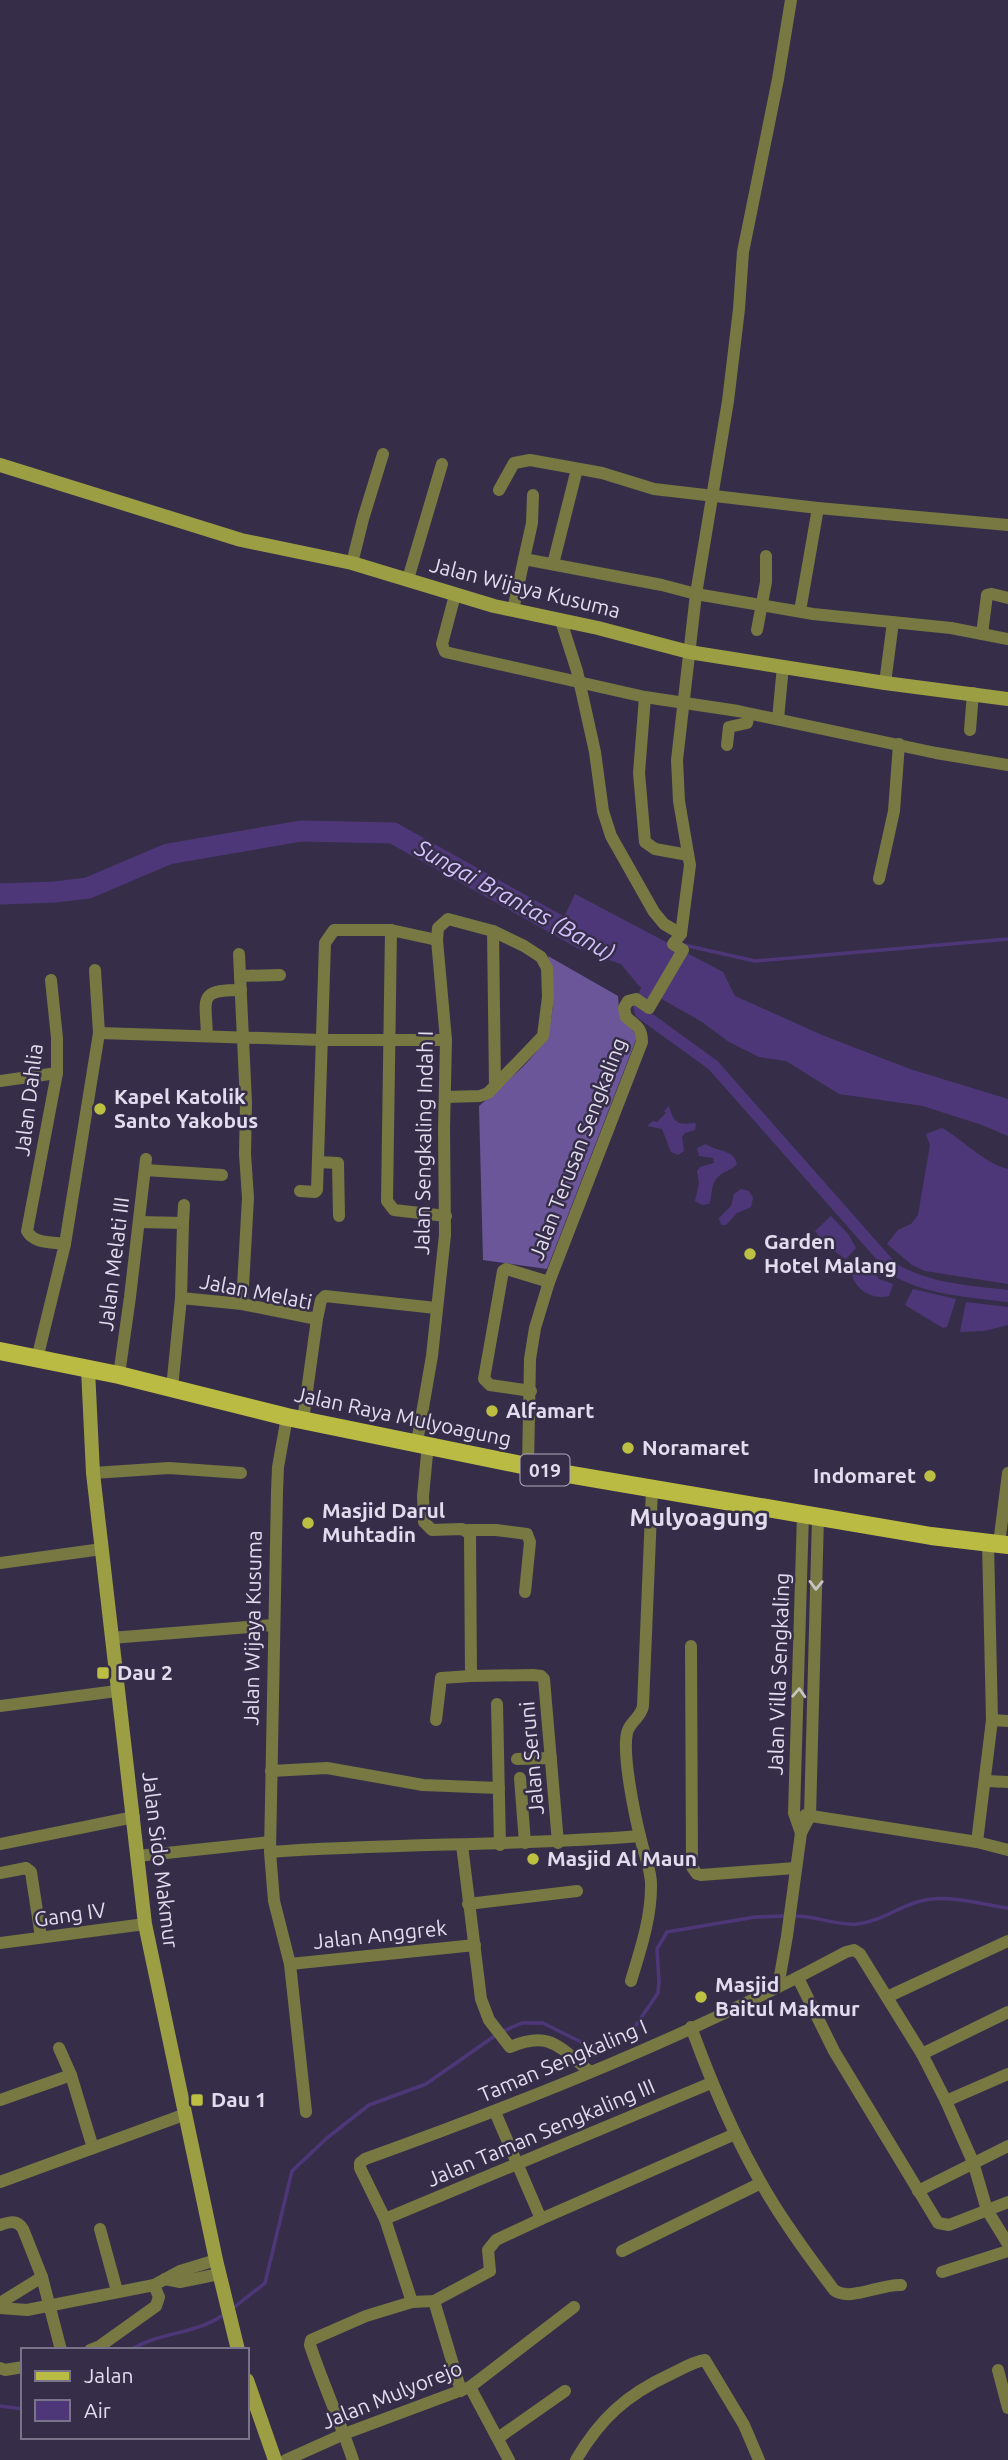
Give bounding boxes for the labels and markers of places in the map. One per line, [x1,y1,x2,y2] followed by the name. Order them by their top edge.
[114,1084,258,1132] place label: Kapel Katolik Santo Yakobus
[92,1101,108,1117] marker: Kapel Katolik Santo Yakobus
[764,1229,897,1277] place label: Garden Hotel Malang
[742,1246,758,1262] marker: Garden Hotel Malang
[506,1398,594,1422] place label: Alfamart
[484,1403,500,1419] marker: Alfamart
[642,1435,749,1459] place label: Noramaret
[620,1440,636,1456] marker: Noramaret
[813,1463,916,1487] place label: Indomaret
[922,1468,938,1484] marker: Indomaret
[322,1498,445,1546] place label: Masjid Darul Muhtadin
[300,1515,316,1531] marker: Masjid Darul Muhtadin
[117,1660,173,1684] place label: Dau 2
[95,1665,111,1681] marker: Dau 2
[547,1846,697,1870] place label: Masjid Al Maun
[525,1851,541,1867] marker: Masjid Al Maun
[715,1972,860,2020] place label: Masjid Baitul Makmur
[693,1989,709,2005] marker: Masjid Baitul Makmur
[211,2087,267,2111] place label: Dau 1
[189,2092,205,2108] marker: Dau 1

